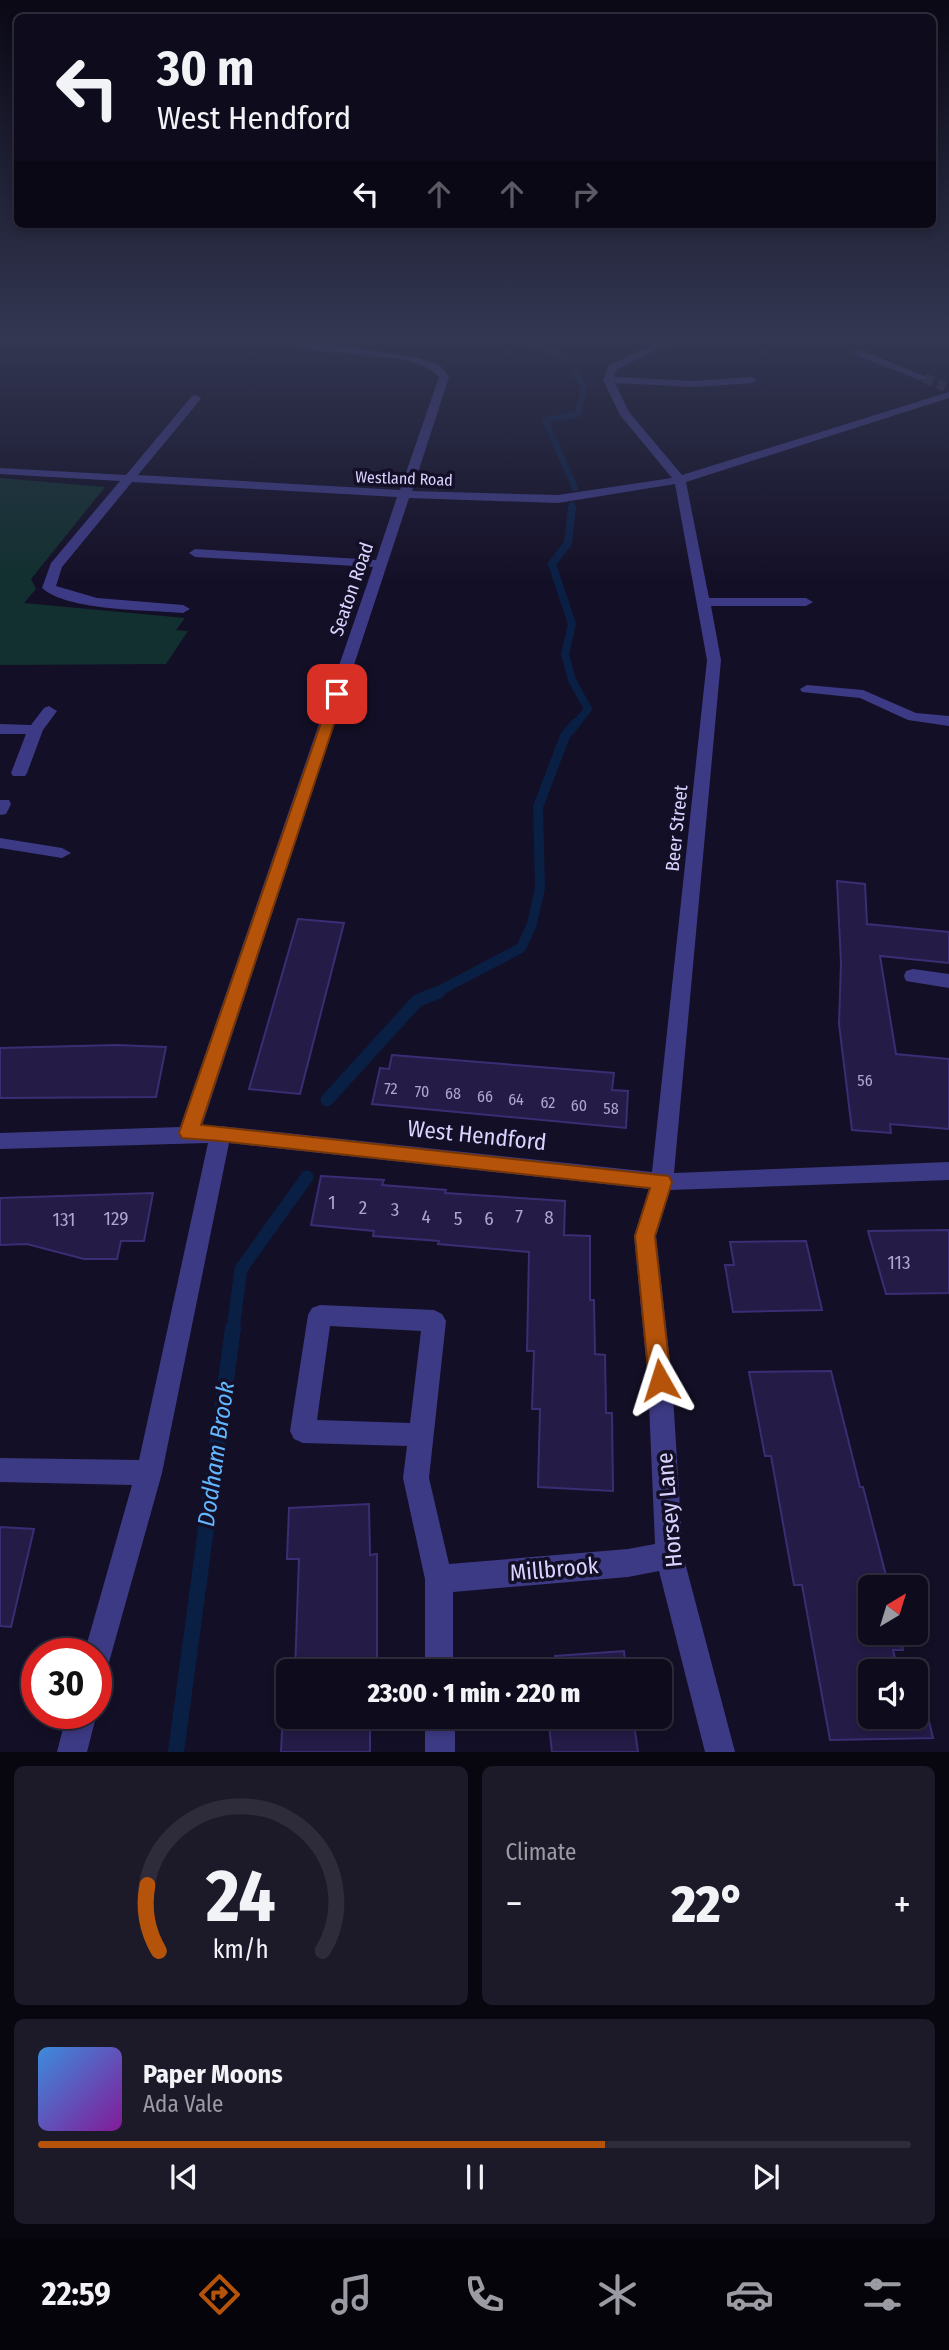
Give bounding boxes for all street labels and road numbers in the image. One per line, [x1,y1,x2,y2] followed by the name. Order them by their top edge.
[355,467,453,490] street label: Westland Road
[325,539,378,639] street label: Seaton Road
[661,783,693,873] street label: Beer Street
[406,1114,548,1156] street label: West Hendford
[650,1451,688,1569] street label: Horsey Lane
[509,1551,600,1587] street label: Millbrook

